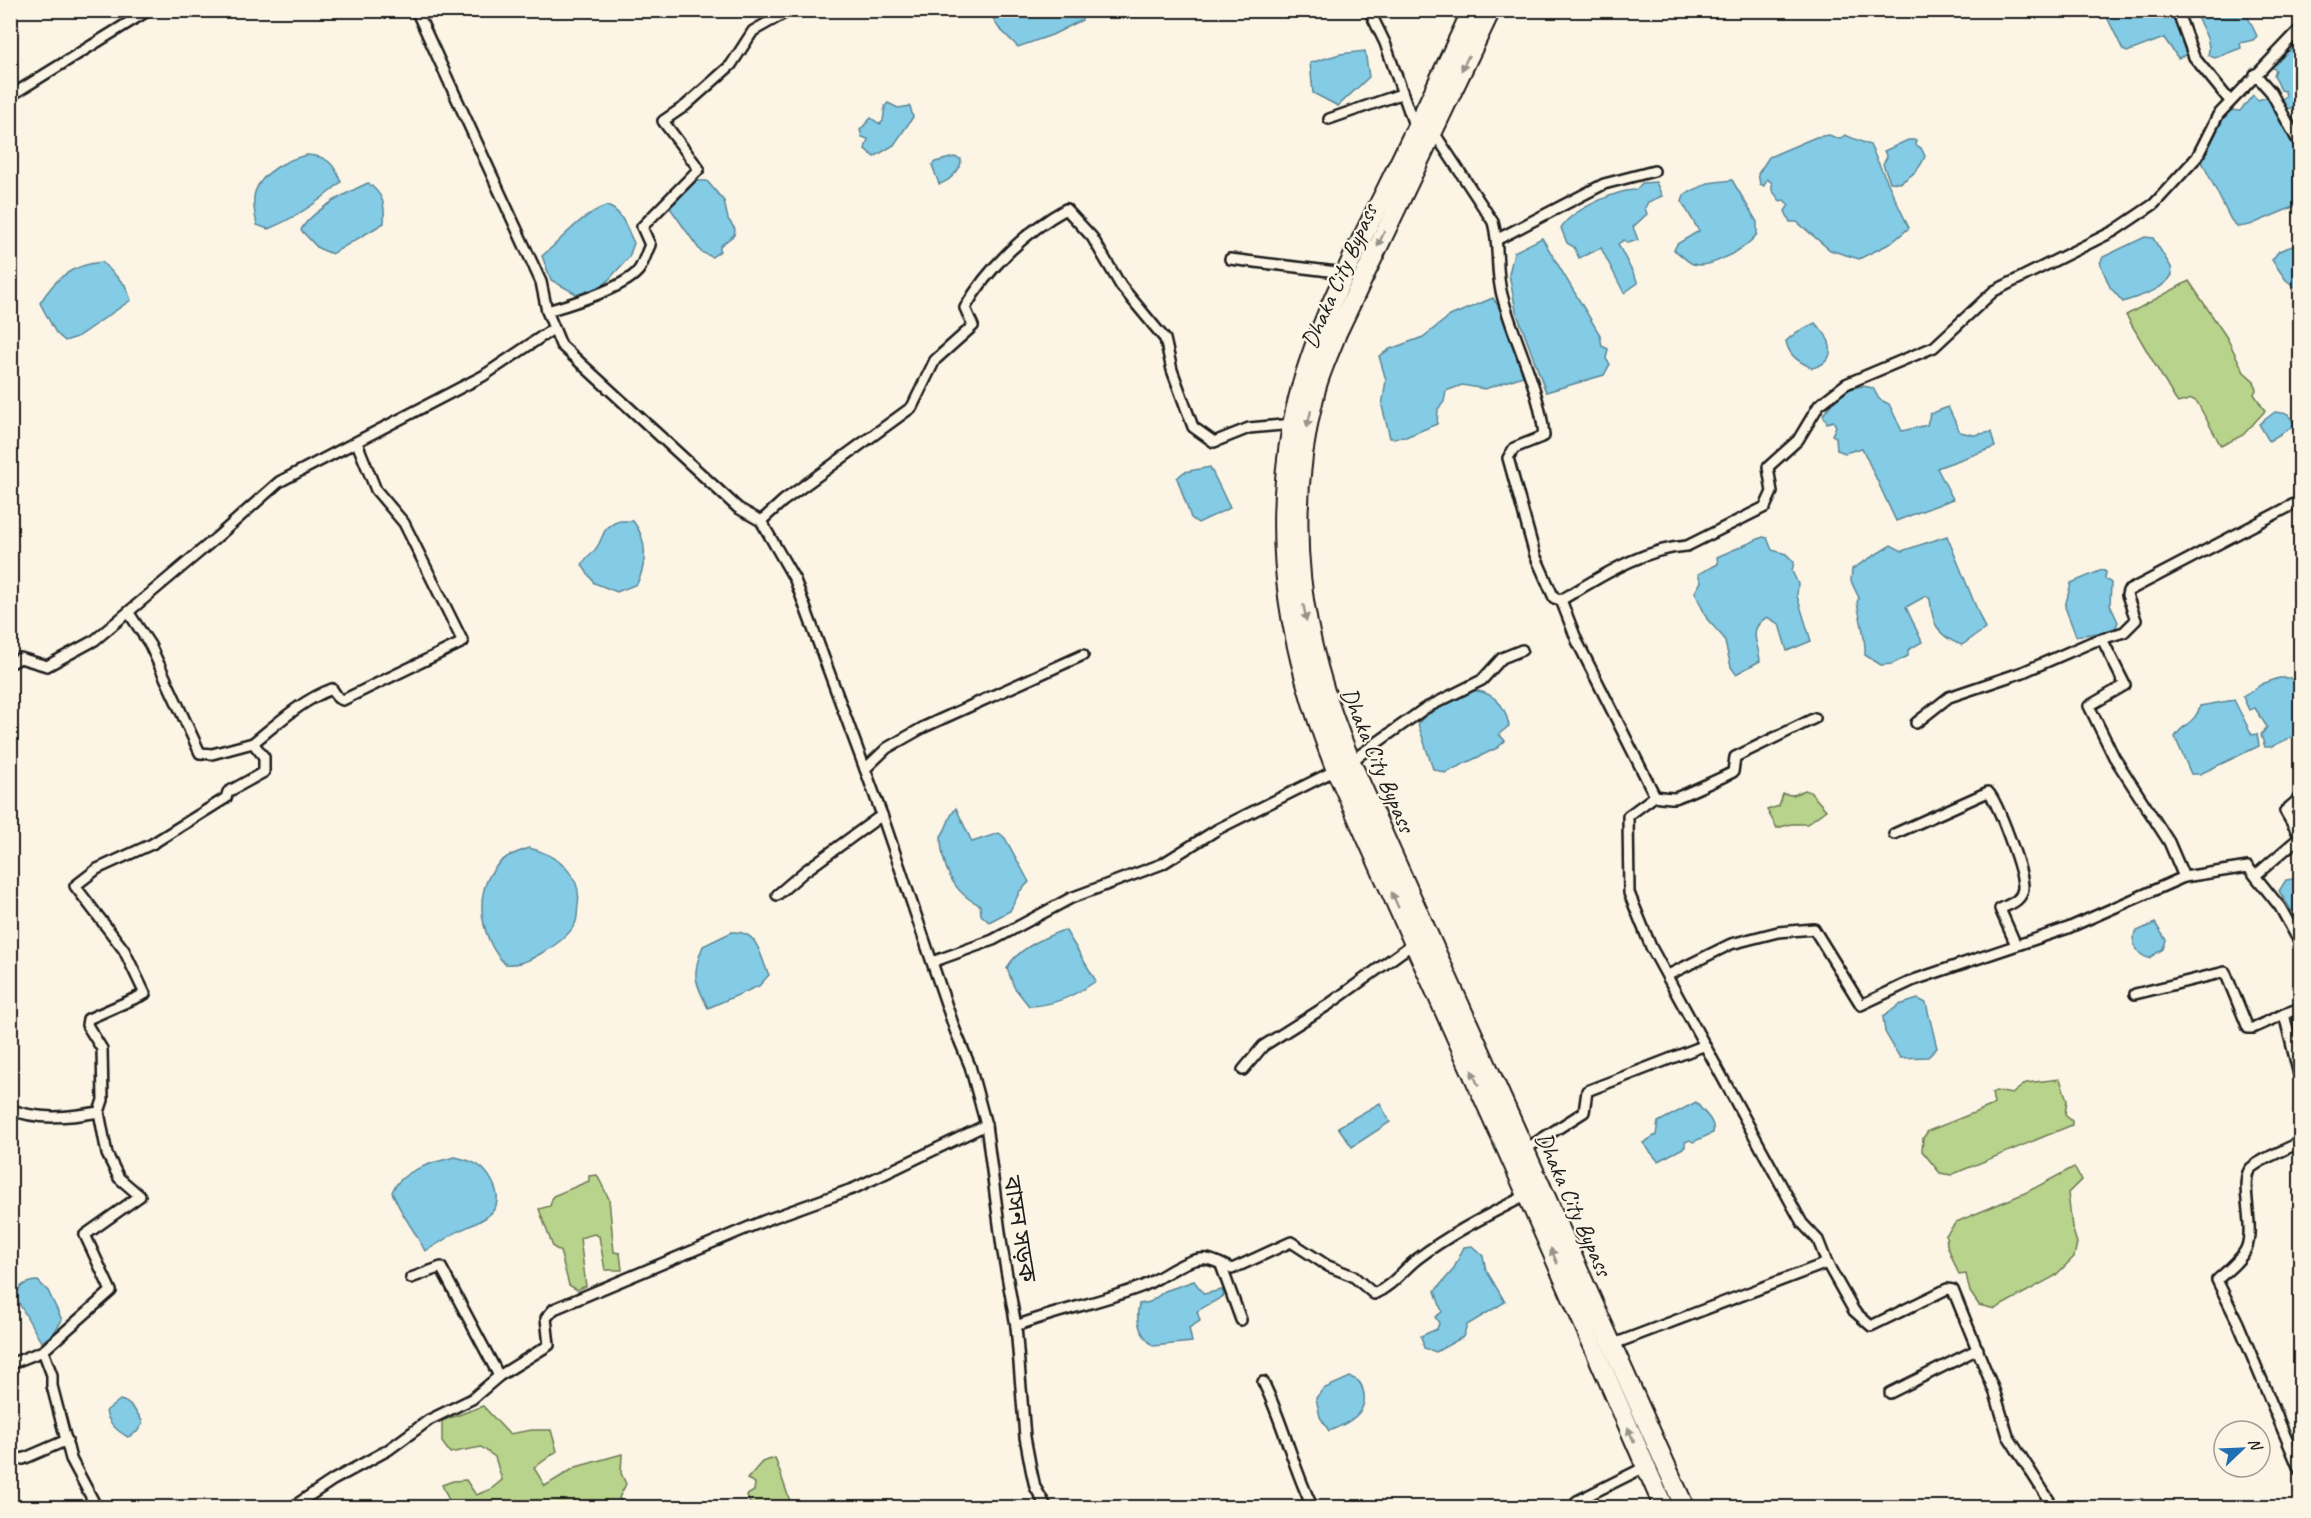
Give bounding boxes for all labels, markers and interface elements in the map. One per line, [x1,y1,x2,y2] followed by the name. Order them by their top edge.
[1461,55,1470,72] one-way arrow
[1294,198,1385,353] street label: Dhaka City Bypass
[1376,230,1385,247] one-way arrow
[1303,410,1313,429] one-way arrow
[1301,604,1310,623] one-way arrow
[1334,683,1423,839] street label: Dhaka City Bypass
[1390,890,1400,908] one-way arrow
[1470,1069,1479,1086] one-way arrow
[1529,1127,1620,1282] street label: Dhaka City Bypass
[997,1173,1043,1285] street label: বাসন সড়ক
[1549,1247,1558,1265] one-way arrow
[2212,1419,2272,1479] north arrow
[1626,1426,1635,1444] one-way arrow
[2244,1435,2267,1455] text: N

